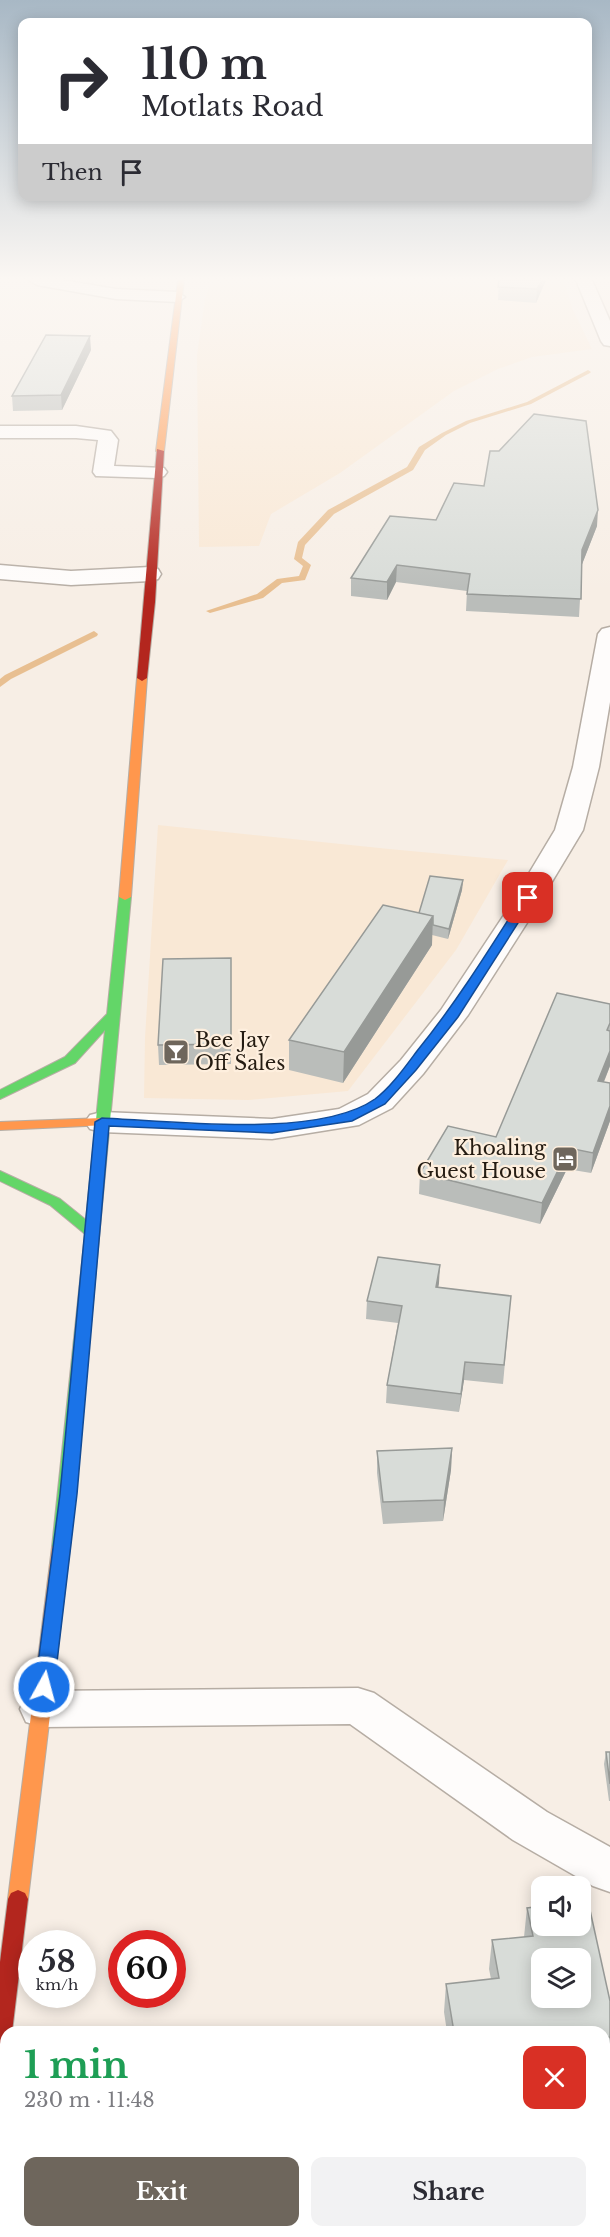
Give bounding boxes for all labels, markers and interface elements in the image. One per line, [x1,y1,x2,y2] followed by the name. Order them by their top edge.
[141,38,267,90] text: 110 m
[42,42,120,120] icon: right
[141,90,323,123] text: Motlats Road
[115,156,148,189] icon: arrive
[42,159,103,186] text: Then
[502,872,553,923] pin
[511,881,544,914] icon: arrive
[195,1028,285,1075] place label: Bee Jay Off Sales
[161,1037,191,1067] bar icon: Bee Jay Off Sales
[416,1136,547,1183] place label: Khoaling Guest House
[550,1144,580,1174] hotel icon: Khoaling Guest House
[12,1655,76,1719] position arrow
[531,1876,591,2008] map controls
[531,1876,591,1936] button: sound
[108,1930,186,2008] speed limit sign: 60
[39,1943,75,1980] text: 58
[531,1948,591,2008] button: layers
[36,1975,78,1994] text: km/h
[24,2043,128,2088] text: 1 min
[523,2046,586,2109] button: close
[24,2088,155,2112] text: 230 m · 11:48
[24,2157,299,2226] button: Exit
[311,2157,586,2226] button: Share

